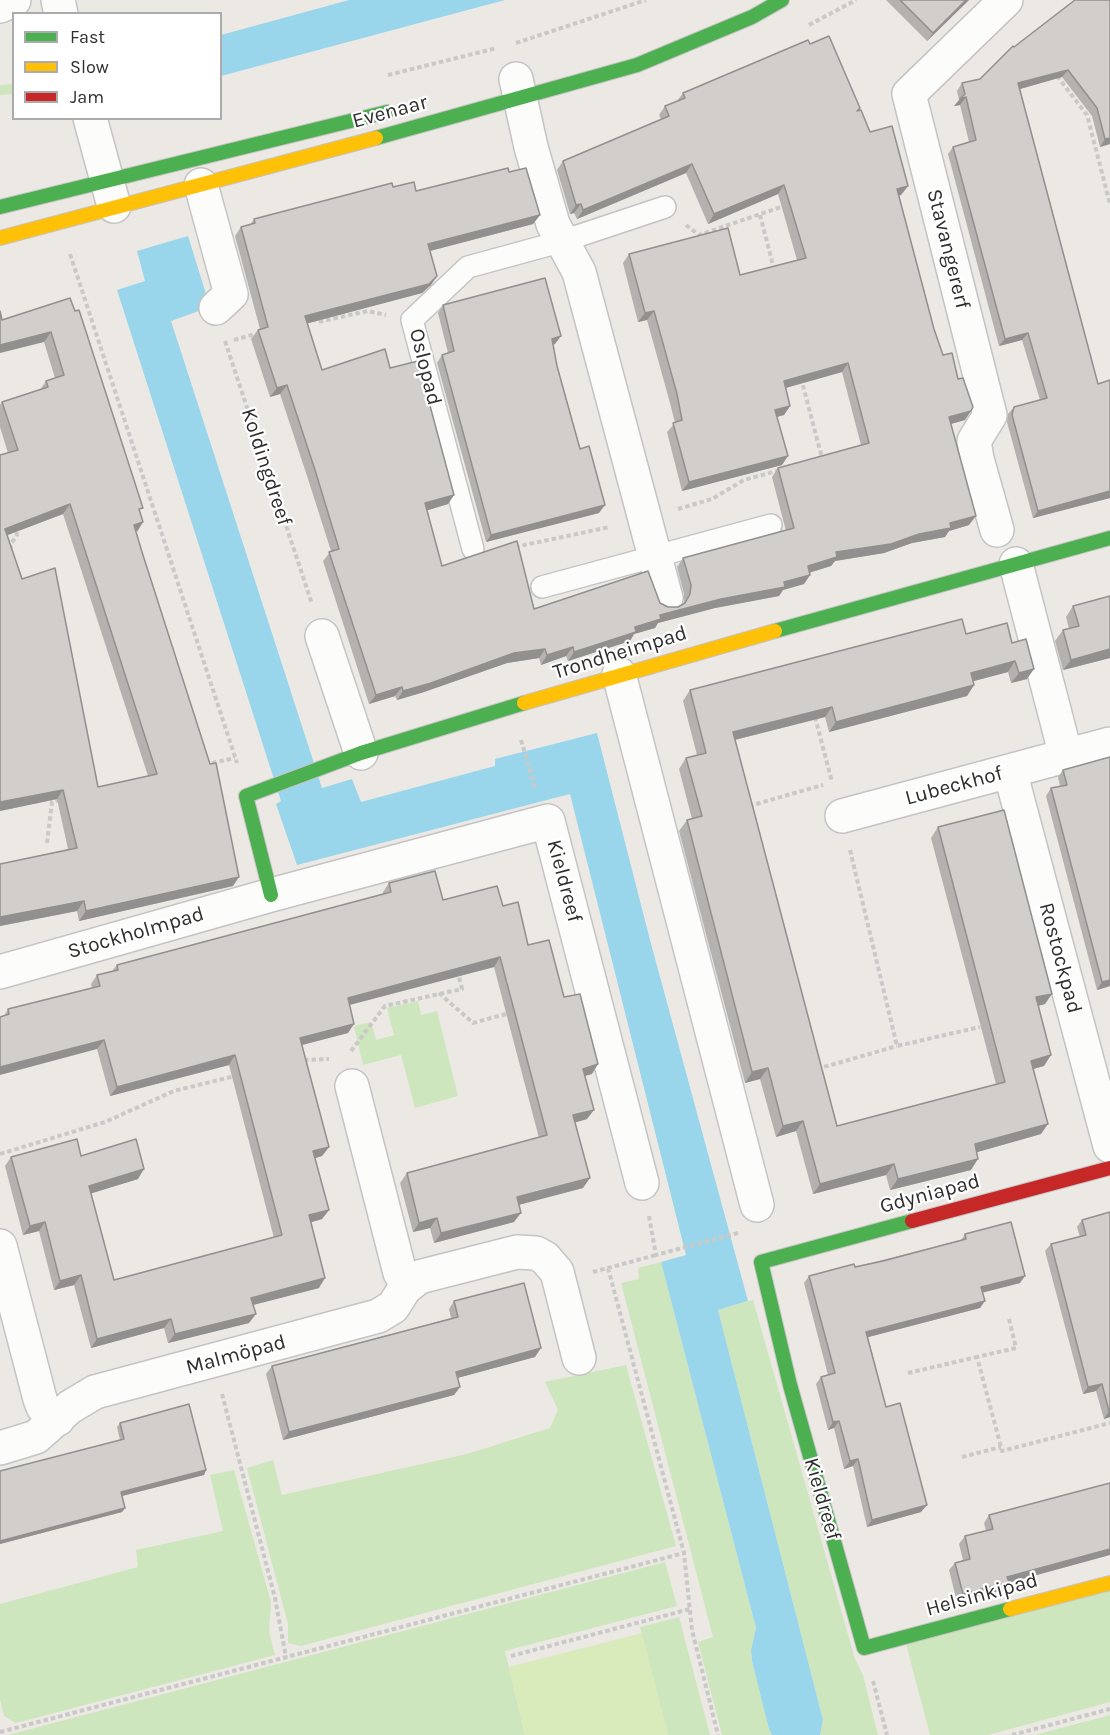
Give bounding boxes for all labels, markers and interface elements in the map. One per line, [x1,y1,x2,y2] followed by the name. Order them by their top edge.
[12,12,222,120] legend
[70,26,105,48] text: Fast
[70,56,109,78] text: Slow
[70,86,104,108] text: Jam
[350,90,430,134] street label: Evenaar
[921,186,975,312] street label: Stavangererf
[403,326,447,408] street label: Oslopad
[235,405,297,529] street label: Koldingdreef
[550,621,690,685] street label: Trondheimpad
[903,761,1005,811] street label: Lubeckhof
[541,837,587,925] street label: Kieldreef
[1033,900,1087,1016] street label: Rostockpad
[65,901,207,965] street label: Stockholmpad
[877,1169,983,1219] street label: Gdyniapad
[183,1330,289,1380] street label: Malmöpad
[798,1455,846,1543] street label: Kieldreef
[923,1568,1041,1622] street label: Helsinkipad

